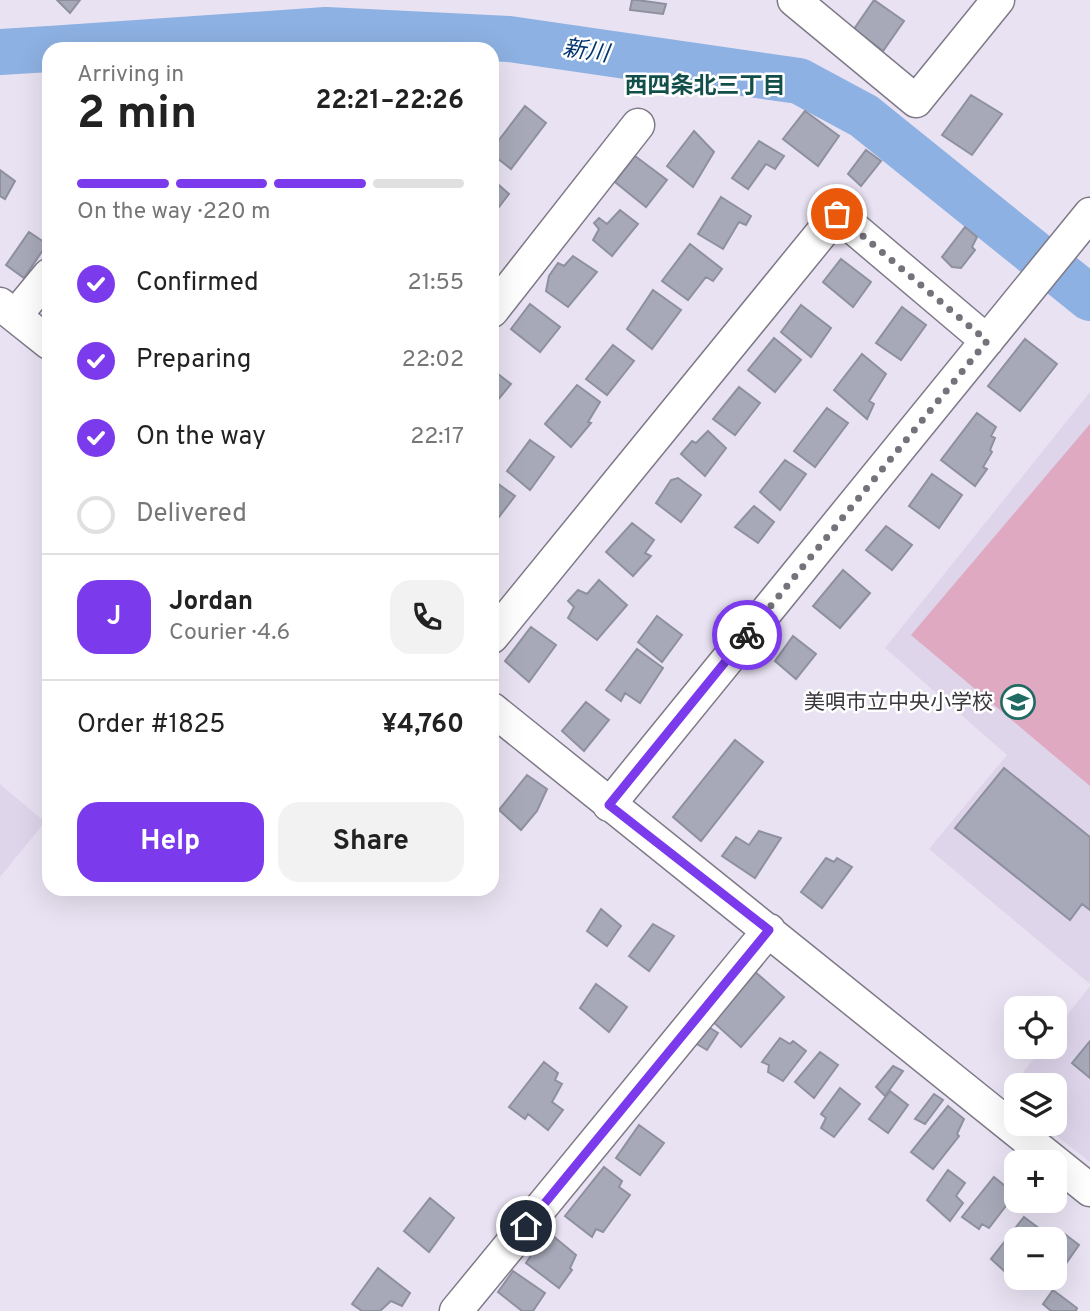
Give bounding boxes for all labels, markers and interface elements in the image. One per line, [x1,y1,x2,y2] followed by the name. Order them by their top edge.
[561,35,613,70] water label: 新川
[77,61,184,90] text: Arriving in
[625,73,786,102] district label: 西四条北三丁目
[315,85,464,118] text: 22:21–22:26
[77,86,197,145] text: 2 min
[807,184,867,244] pin
[818,195,856,233] icon: bag
[77,198,271,227] text: On the way · 220 m
[77,265,115,303] icon: check
[136,267,259,300] text: Confirmed
[408,269,464,298] text: 21:55
[77,342,115,380] icon: check
[136,344,251,377] text: Preparing
[402,346,464,375] text: 22:02
[77,419,115,457] icon: check
[136,421,266,454] text: On the way
[410,423,464,452] text: 22:17
[136,498,247,531] text: Delivered
[390,580,464,654] button: phone
[169,586,253,619] text: Jordan
[712,600,782,670] courier
[107,601,121,634] text: J
[728,616,766,654] icon: bike
[169,619,290,648] text: Courier · 4.6
[999,683,1037,721] school or university icon: 美唄市立中央小学校
[804,690,993,717] place label: 美唄市立中央小学校
[77,709,226,742] text: Order #1825
[382,709,464,742] text: ¥4,760
[77,802,264,882] button: Help
[278,802,464,882] button: Share
[1004,996,1067,1290] map controls
[1004,996,1067,1059] button: locate
[1004,1073,1067,1136] button: layers
[1004,1150,1067,1213] button: +
[496,1196,556,1256] pin
[507,1207,545,1245] icon: home
[1004,1227,1067,1290] button: −

